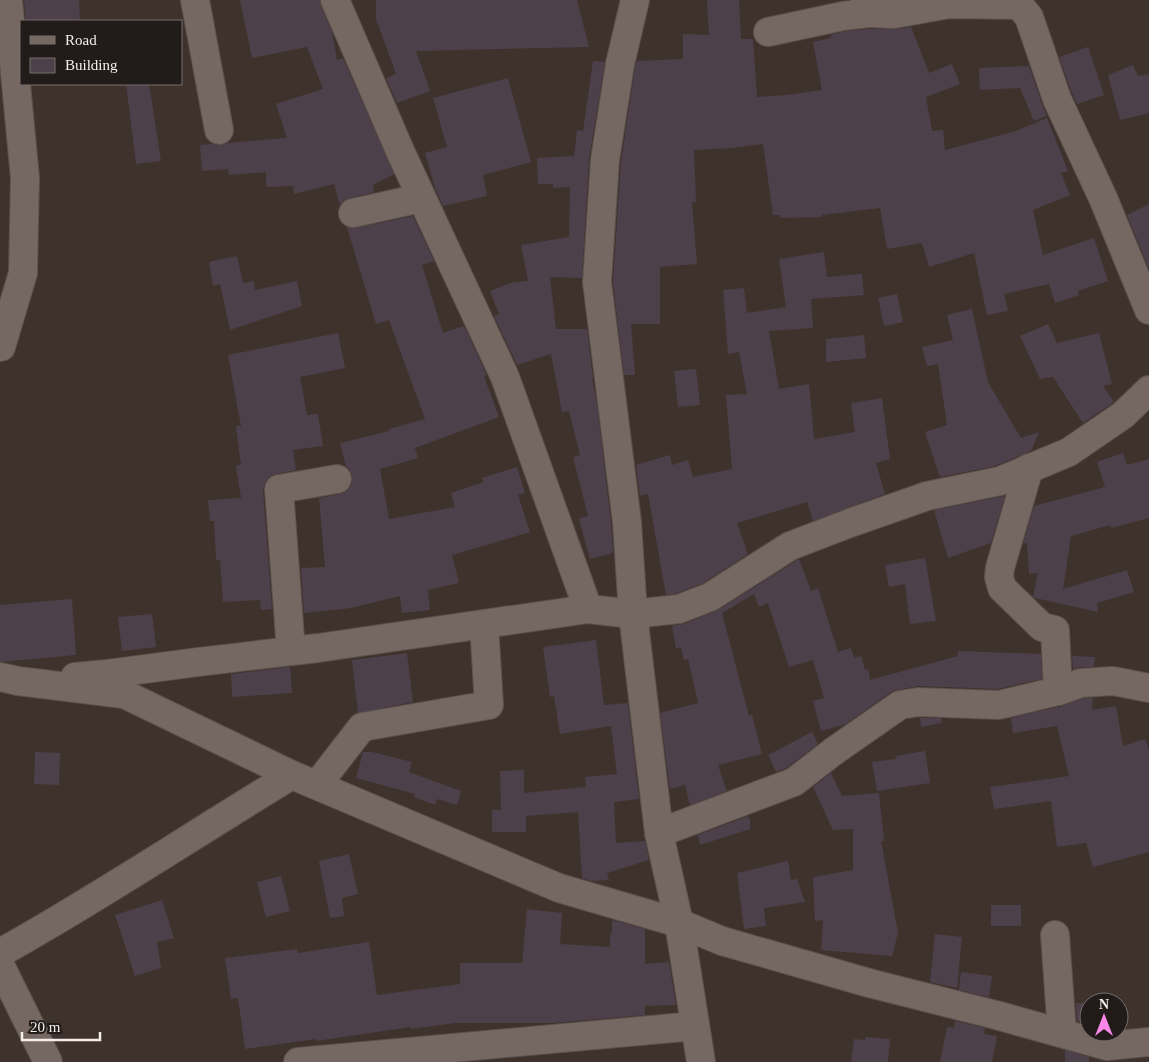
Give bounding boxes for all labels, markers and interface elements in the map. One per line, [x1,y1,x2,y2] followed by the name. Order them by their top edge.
[20,20,182,85] legend
[65,32,97,48] text: Road
[65,57,118,73] text: Building
[1079,992,1129,1042] north arrow
[1099,997,1109,1012] text: N
[22,1010,100,1042] scale bar
[30,1019,61,1035] text: 20 m

